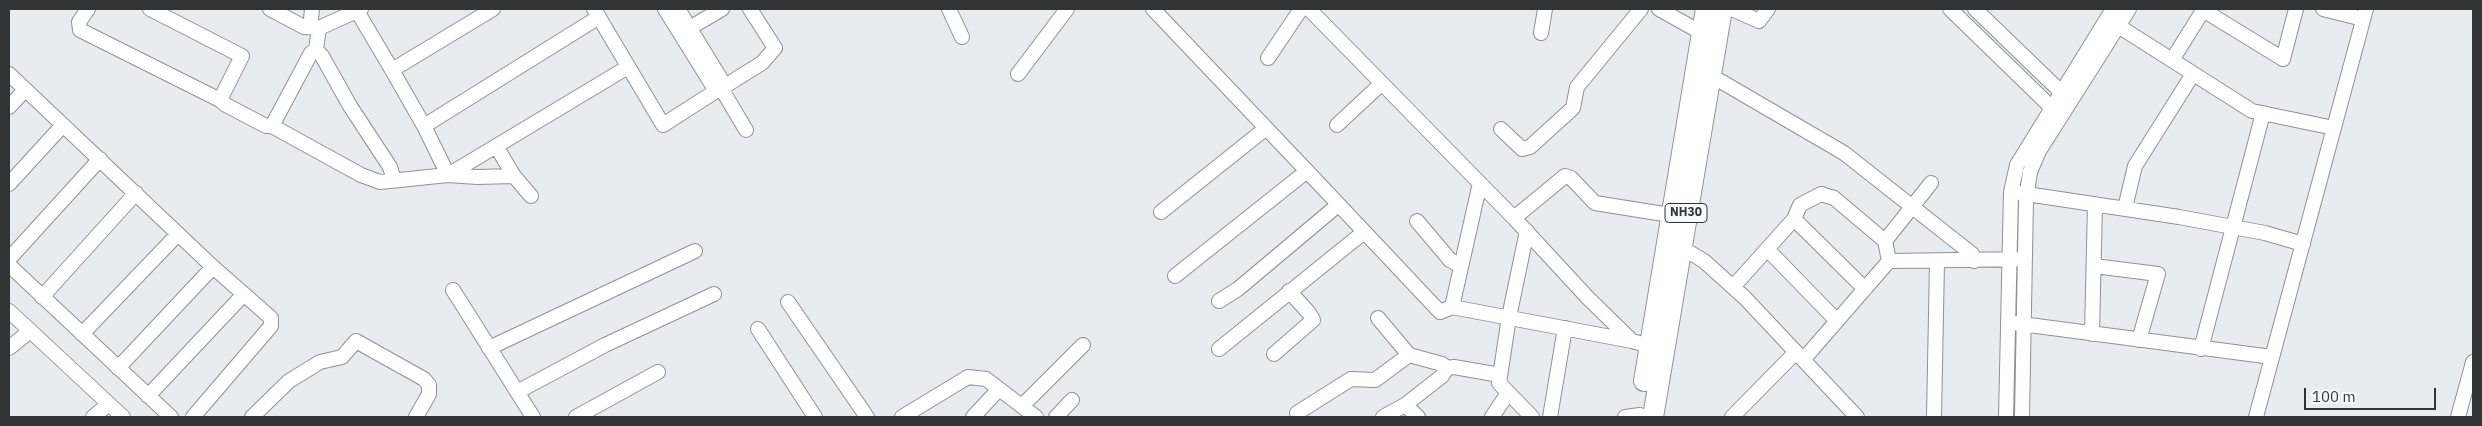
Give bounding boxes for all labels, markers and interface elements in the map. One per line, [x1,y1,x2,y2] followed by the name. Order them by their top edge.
[1665,204,1707,222] road number: NH30
[2307,378,2440,410] scale bar
[2312,387,2356,406] text: 100 m

